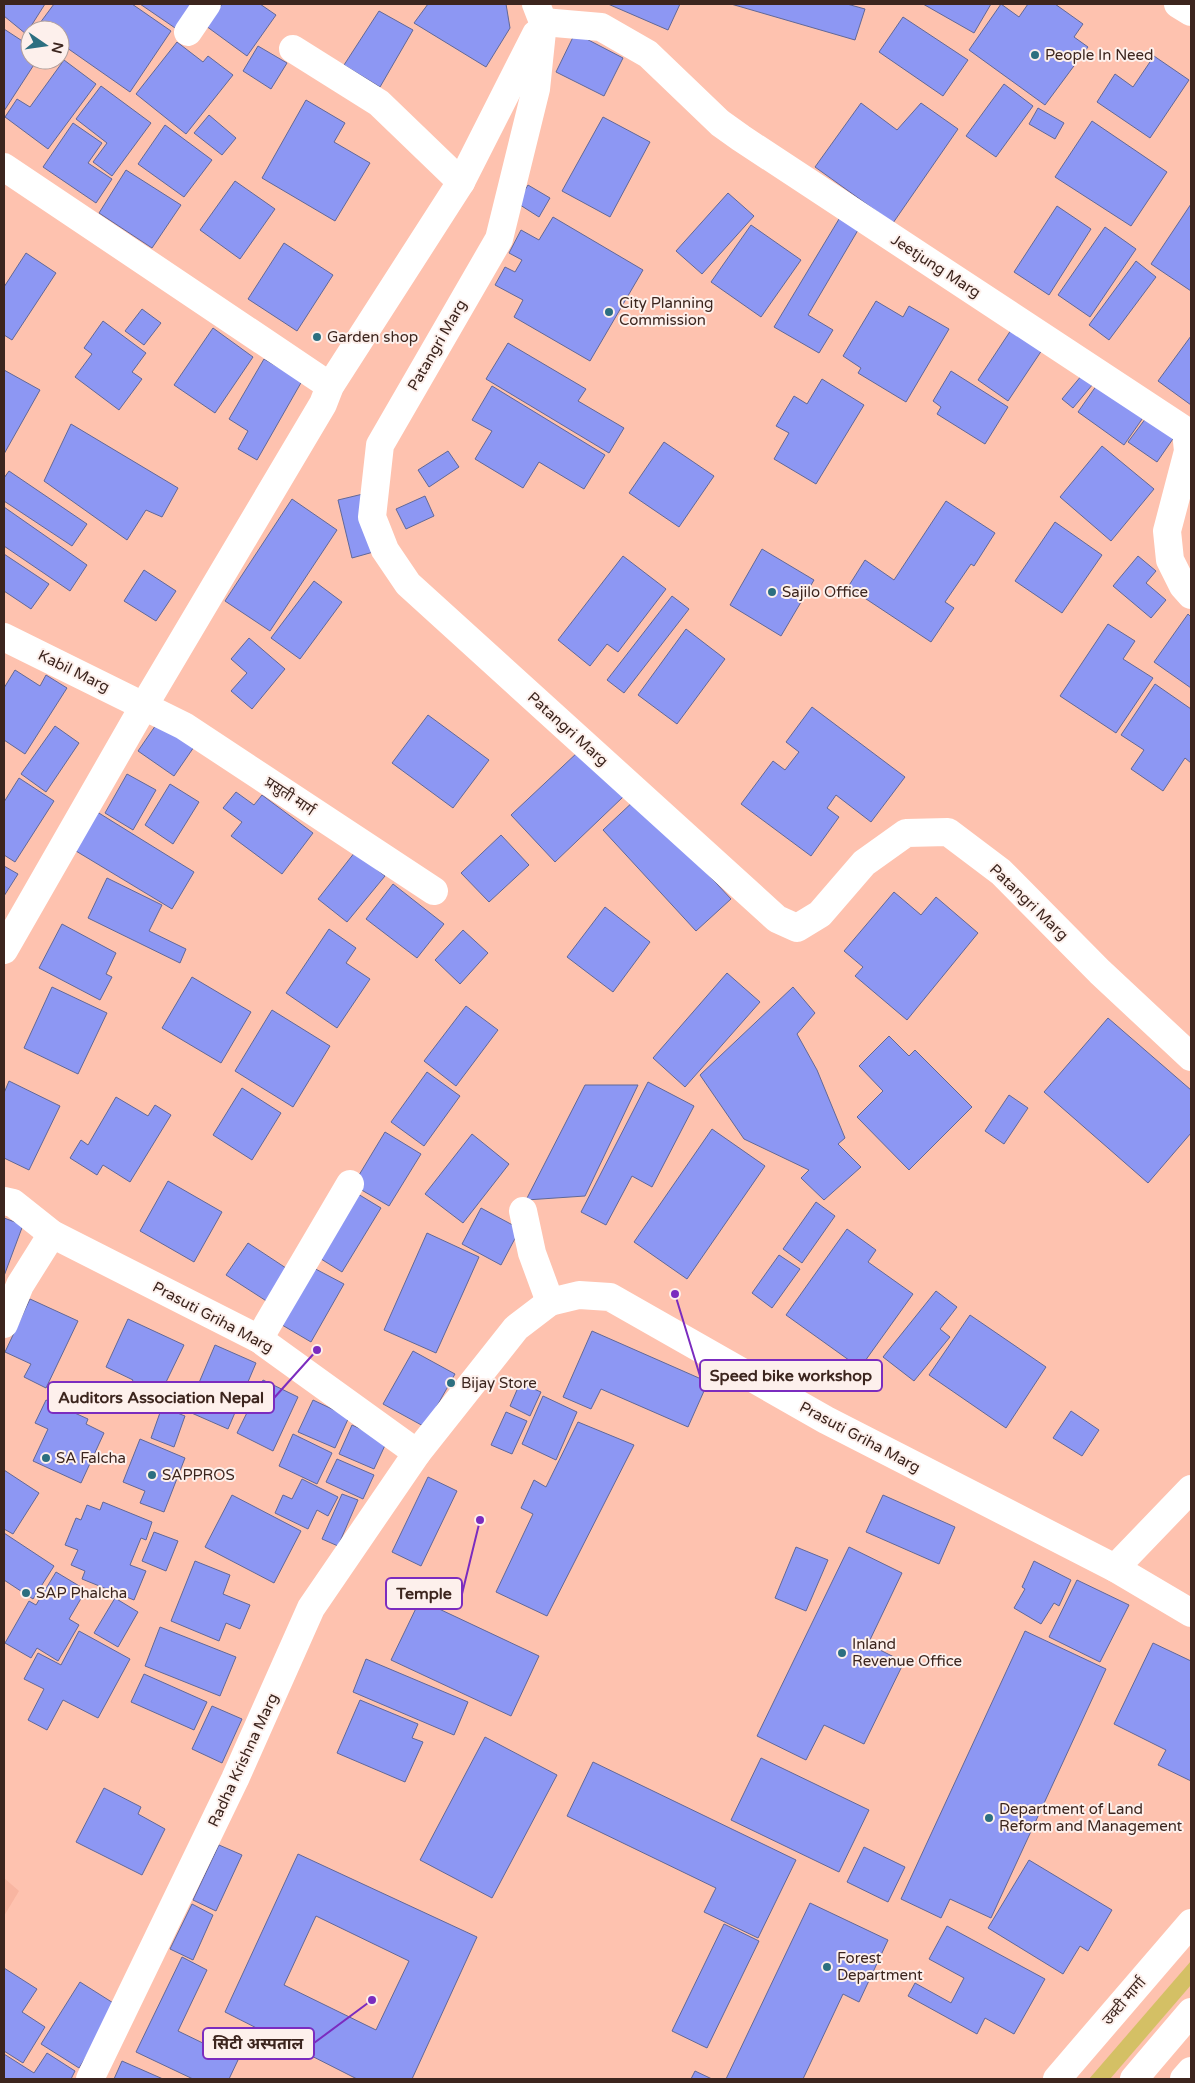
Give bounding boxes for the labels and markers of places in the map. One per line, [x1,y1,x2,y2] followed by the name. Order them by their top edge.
[1045,46,1154,64] place label: People In Need
[1029,49,1041,61] marker: People In Need
[619,294,714,329] place label: City Planning Commission
[603,306,615,318] marker: City Planning Commission
[327,328,418,346] place label: Garden shop
[311,331,323,343] marker: Garden shop
[782,583,868,601] place label: Sajilo Office
[766,586,778,598] marker: Sajilo Office
[700,1360,882,1391] callout: Speed bike workshop
[461,1374,537,1392] place label: Bijay Store
[445,1377,457,1389] marker: Bijay Store
[48,1382,274,1413] callout: Auditors Association Nepal
[56,1449,126,1467] place label: SA Falcha
[40,1452,52,1464] marker: SA Falcha
[162,1466,235,1484] place label: SAPPROS
[146,1469,158,1481] marker: SAPPROS
[386,1578,462,1609] callout: Temple
[36,1584,127,1602] place label: SAP Phalcha
[20,1587,32,1599] marker: SAP Phalcha
[852,1635,962,1670] place label: Inland Revenue Office
[836,1647,848,1659] marker: Inland Revenue Office
[999,1800,1183,1835] place label: Department of Land Reform and Management
[983,1812,995,1824] marker: Department of Land Reform and Management
[837,1949,923,1984] place label: Forest Department
[821,1961,833,1973] marker: Forest Department
[203,2028,314,2059] callout: सिटी अस्पताल

